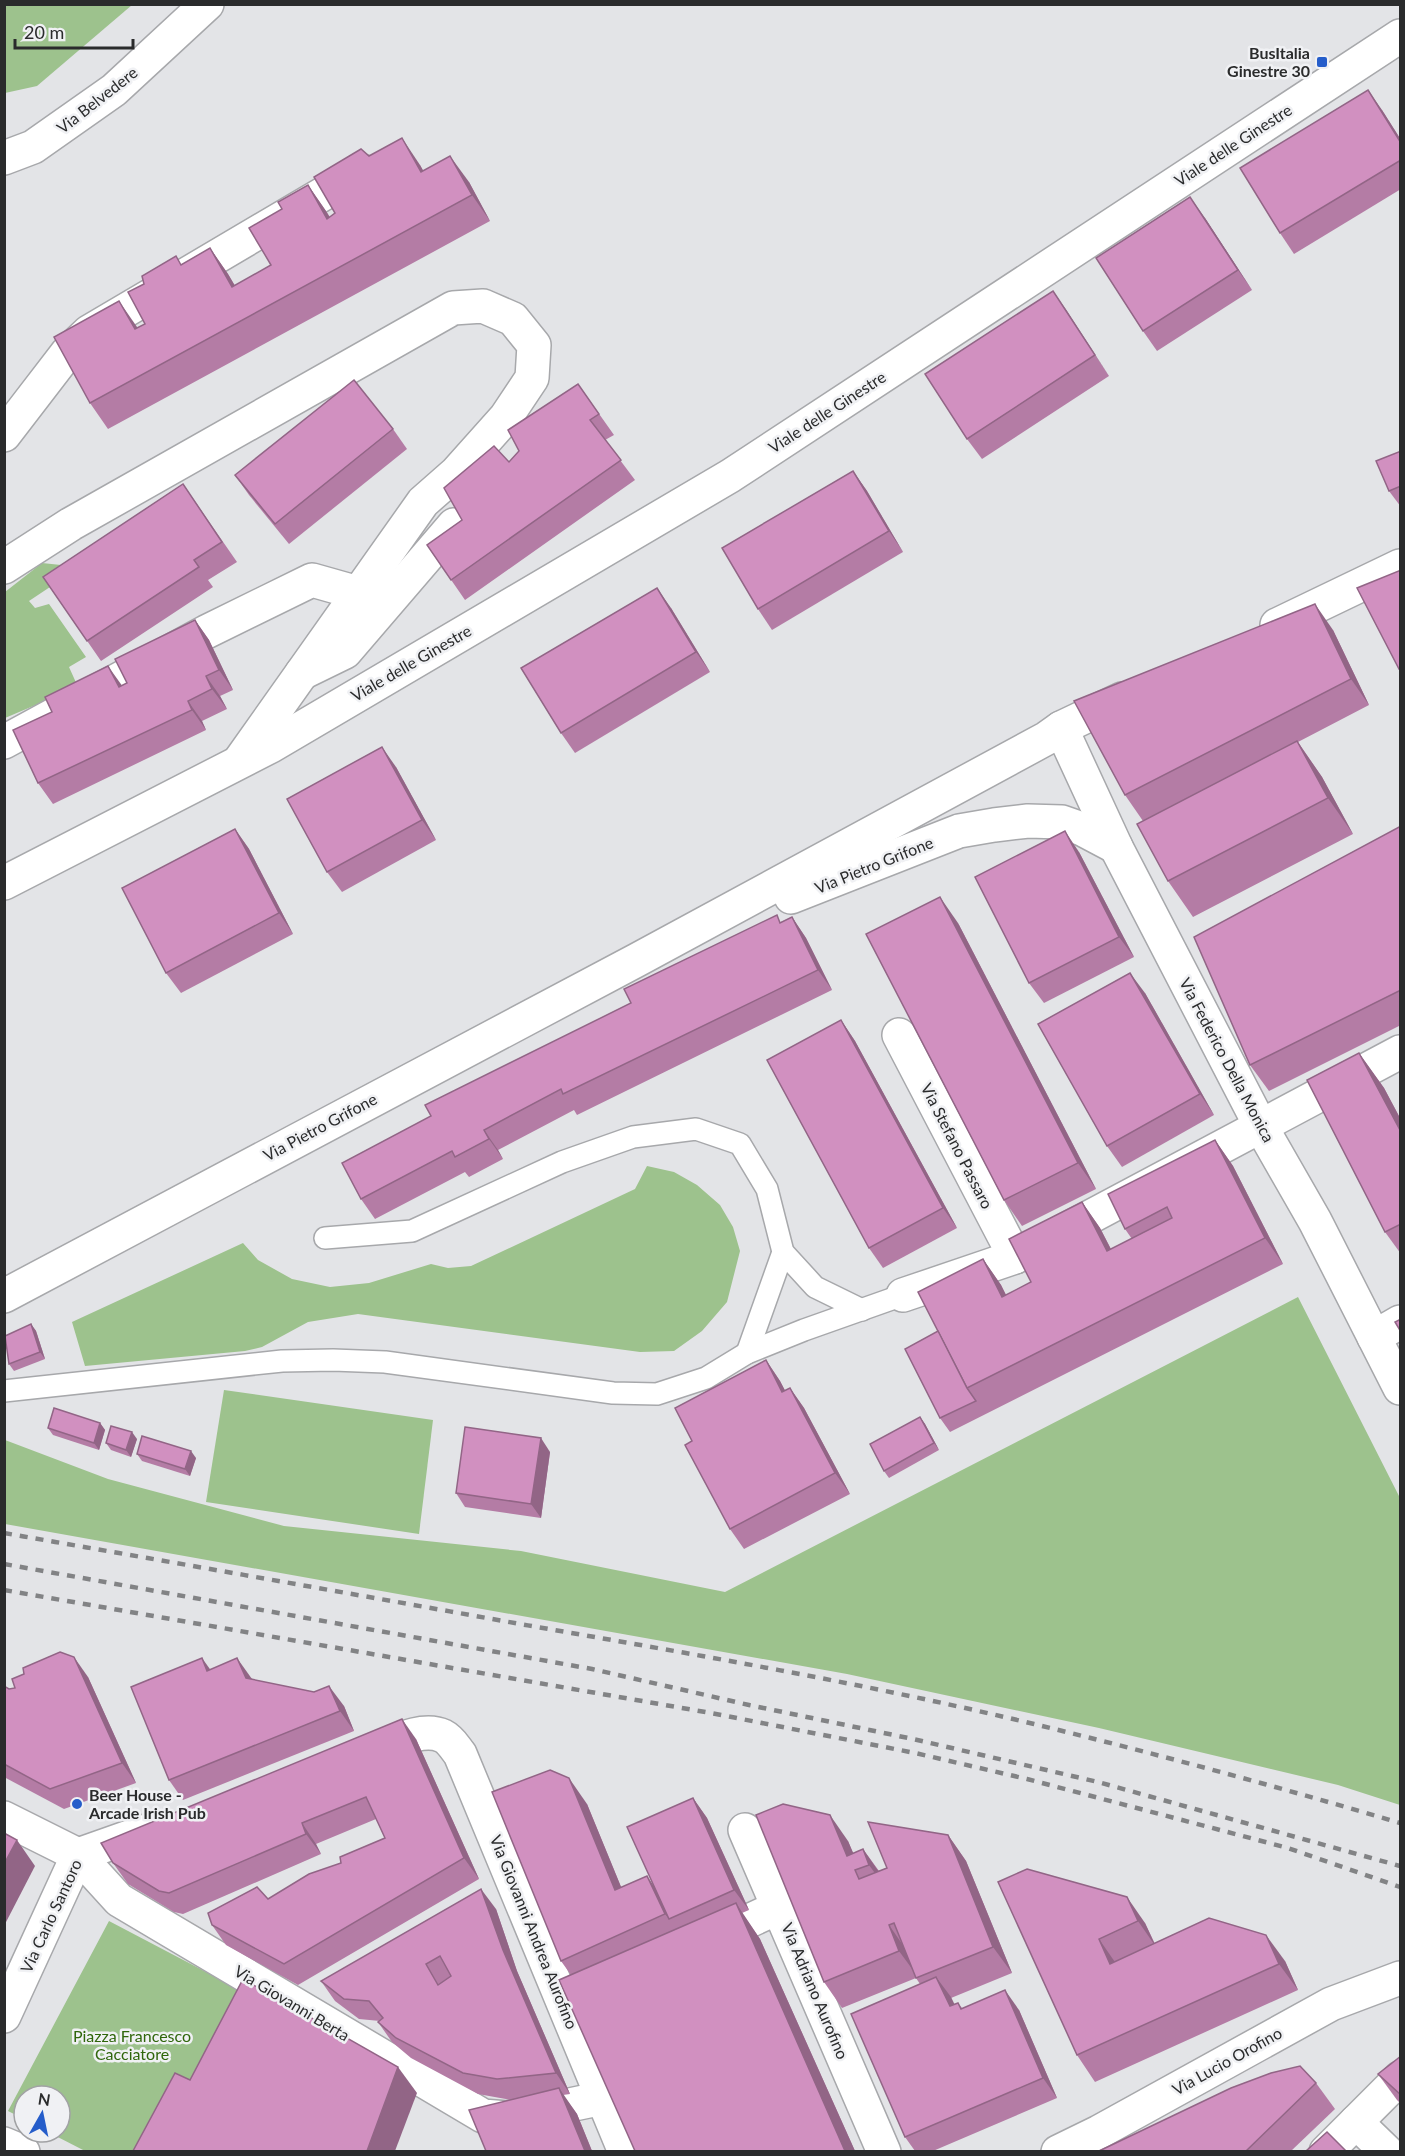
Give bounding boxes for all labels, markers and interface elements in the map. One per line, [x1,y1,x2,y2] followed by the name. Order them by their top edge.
[15,12,134,50] scale bar
[24,21,64,43] text: 20 m
[1227,43,1310,80] place label: BusItalia Ginestre 30
[1315,55,1329,69] marker: BusItalia Ginestre 30
[53,62,141,137] street label: Via Belvedere
[1171,100,1295,190] street label: Viale delle Ginestre
[765,367,889,457] street label: Viale delle Ginestre
[347,620,474,705] street label: Viale delle Ginestre
[812,832,936,897] street label: Via Pietro Grifone
[1176,974,1279,1145] street label: Via Federico Della Monica
[918,1080,997,1212] street label: Via Stefano Passaro
[260,1089,380,1165] street label: Via Pietro Grifone
[88,1785,206,1822] place label: Beer House - Arcade Irish Pub
[70,1797,84,1811] marker: Beer House - Arcade Irish Pub
[487,1832,582,2032] street label: Via Giovanni Andrea Aurofino
[16,1856,85,1975] street label: Via Carlo Santoro
[778,1920,853,2062] street label: Via Adriano Aurofino
[231,1961,353,2044] street label: Via Giovanni Berta
[1169,2023,1285,2099] street label: Via Lucio Orofino
[73,2026,191,2063] park label: Piazza Francesco Cacciatore
[12,2084,72,2144] north arrow
[37,2088,52,2109] text: N

